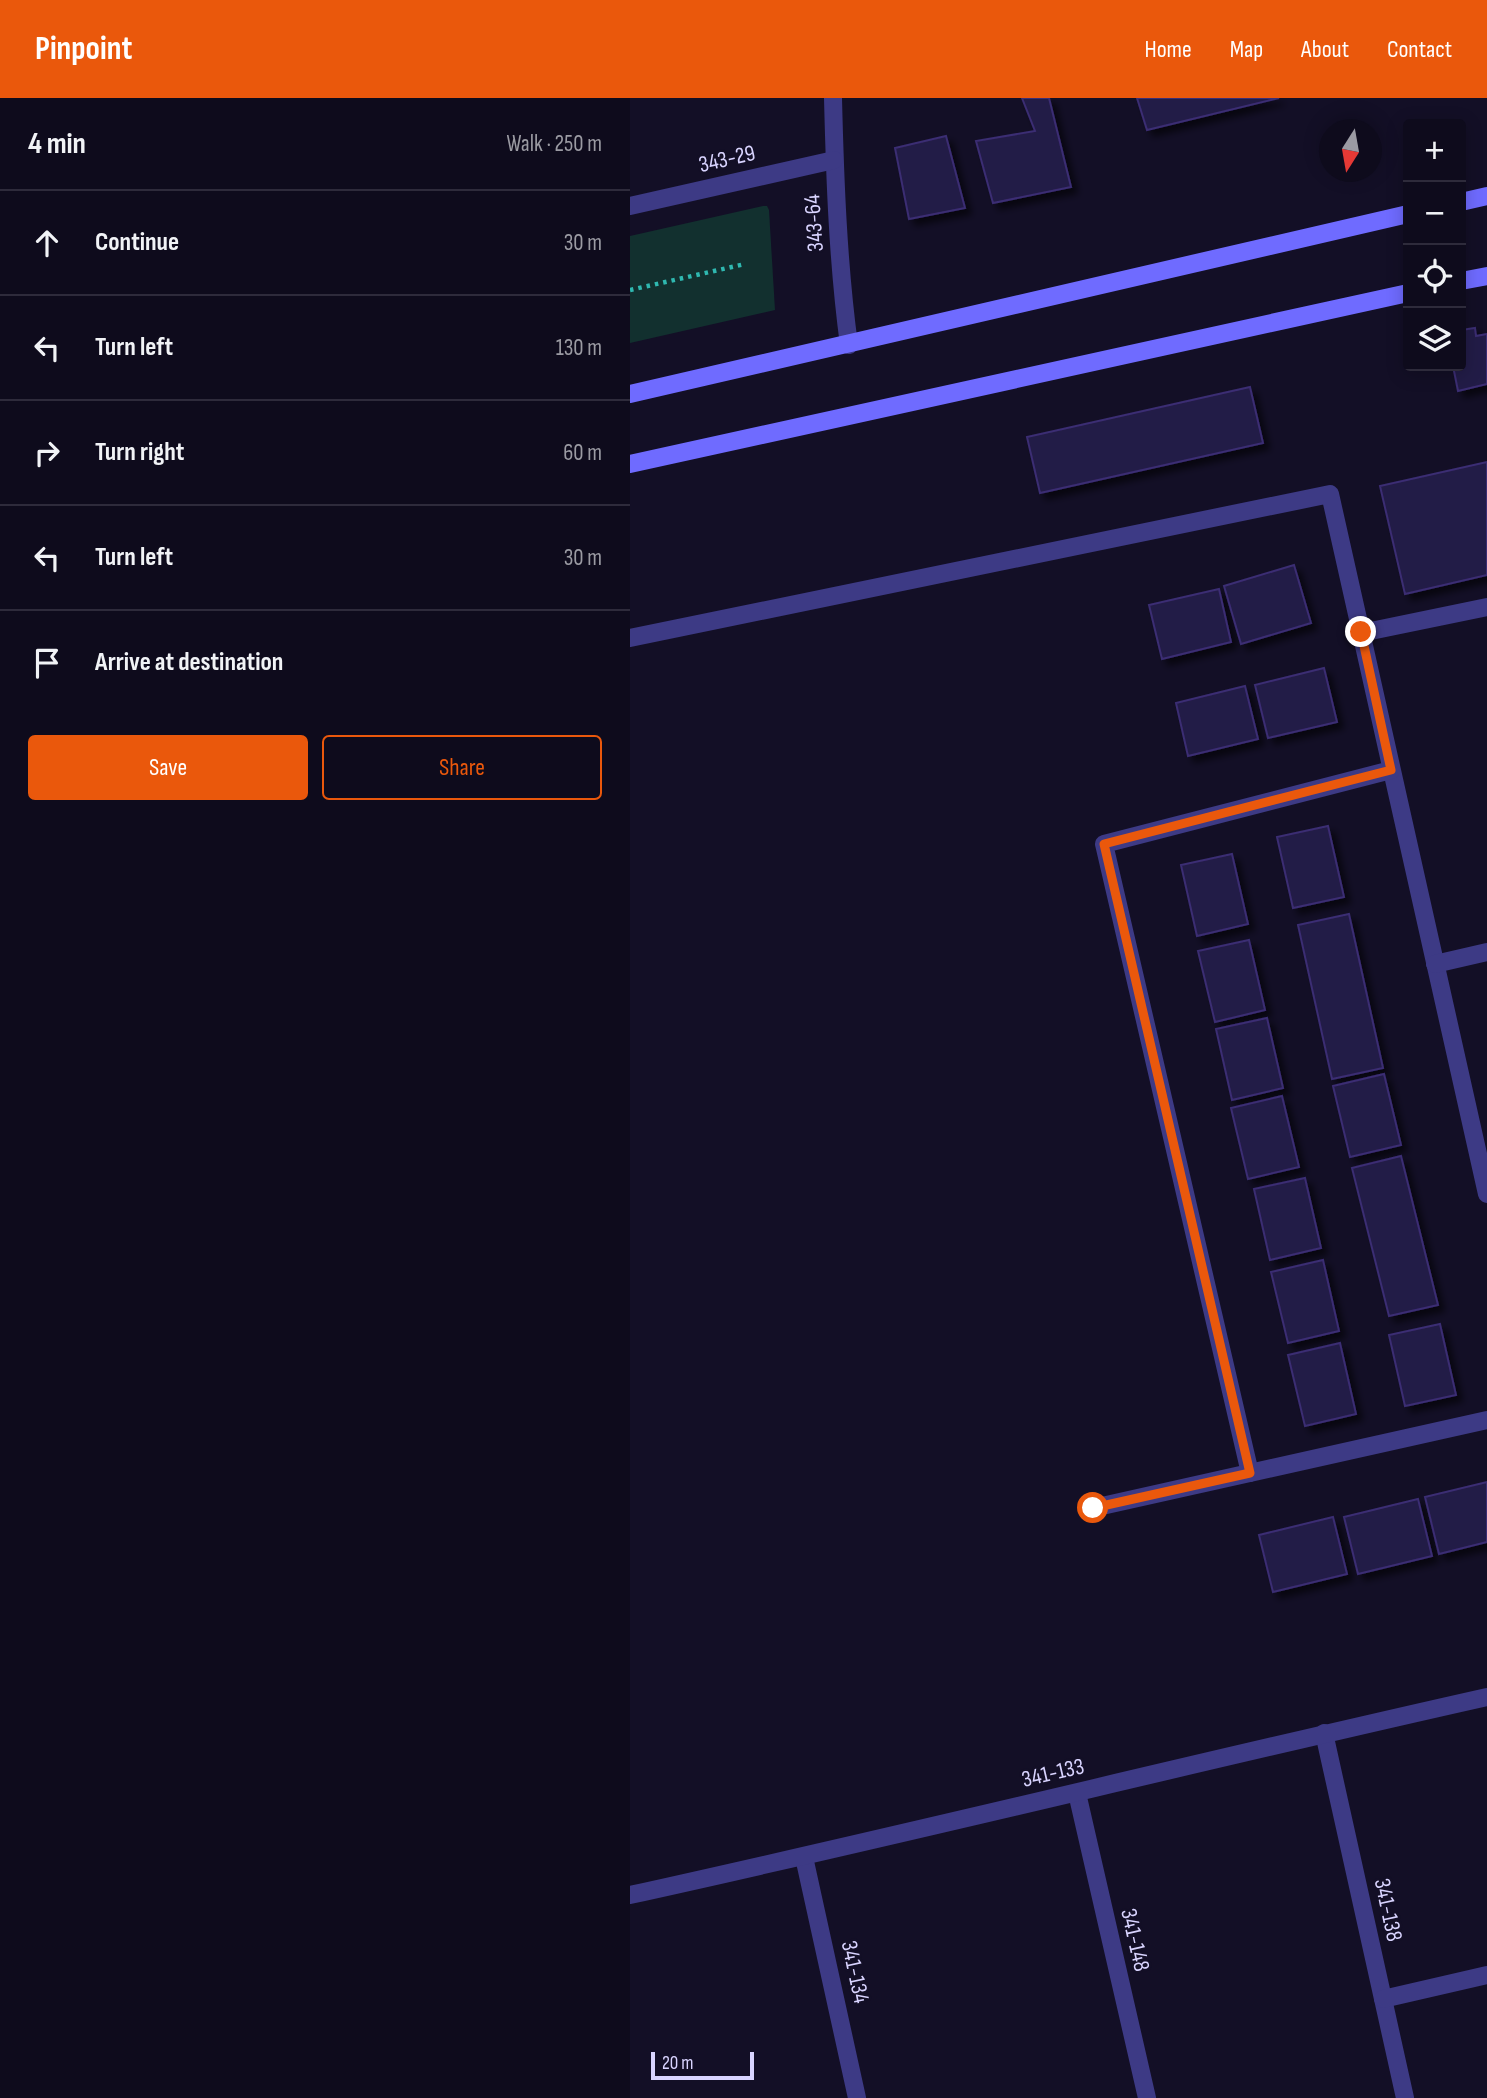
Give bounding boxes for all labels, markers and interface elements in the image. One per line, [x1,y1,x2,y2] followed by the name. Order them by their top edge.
[35,29,132,69] text: Pinpoint
[1144,35,1192,64] text: Home
[1230,35,1263,64] text: Map
[1301,35,1349,64] text: About
[1387,35,1452,64] text: Contact
[1319,119,1382,182] north arrow
[1403,119,1466,371] map controls
[1403,119,1466,182] button: +
[28,126,86,162] text: 4 min
[506,130,602,158] text: Walk · 250 m
[696,139,758,179] street label: 343-29
[1403,182,1466,245] button: −
[798,193,830,253] street label: 343-64
[28,224,66,262] icon: ahead
[95,227,179,258] text: Continue
[564,229,602,257] text: 30 m
[1403,245,1466,308] button: locate
[1403,308,1466,371] button: layers
[28,329,66,367] icon: left
[95,332,173,363] text: Turn left
[556,334,602,362] text: 130 m
[28,434,66,472] icon: right
[95,437,184,468] text: Turn right
[563,439,602,467] text: 60 m
[28,539,66,577] icon: left
[95,542,173,573] text: Turn left
[564,544,602,572] text: 30 m
[1345,616,1376,647] route end
[28,644,66,682] icon: arrive
[95,647,283,678] text: Arrive at destination
[28,735,308,800] button: Save
[322,735,602,800] button: Share
[1077,1492,1108,1523] route start
[1019,1752,1087,1794] street label: 341-133
[1368,1876,1408,1944] street label: 341-138
[1114,1906,1156,1974] street label: 341-148
[835,1938,875,2006] street label: 341-134
[651,2049,754,2081] scale bar
[662,2052,694,2075] text: 20 m

